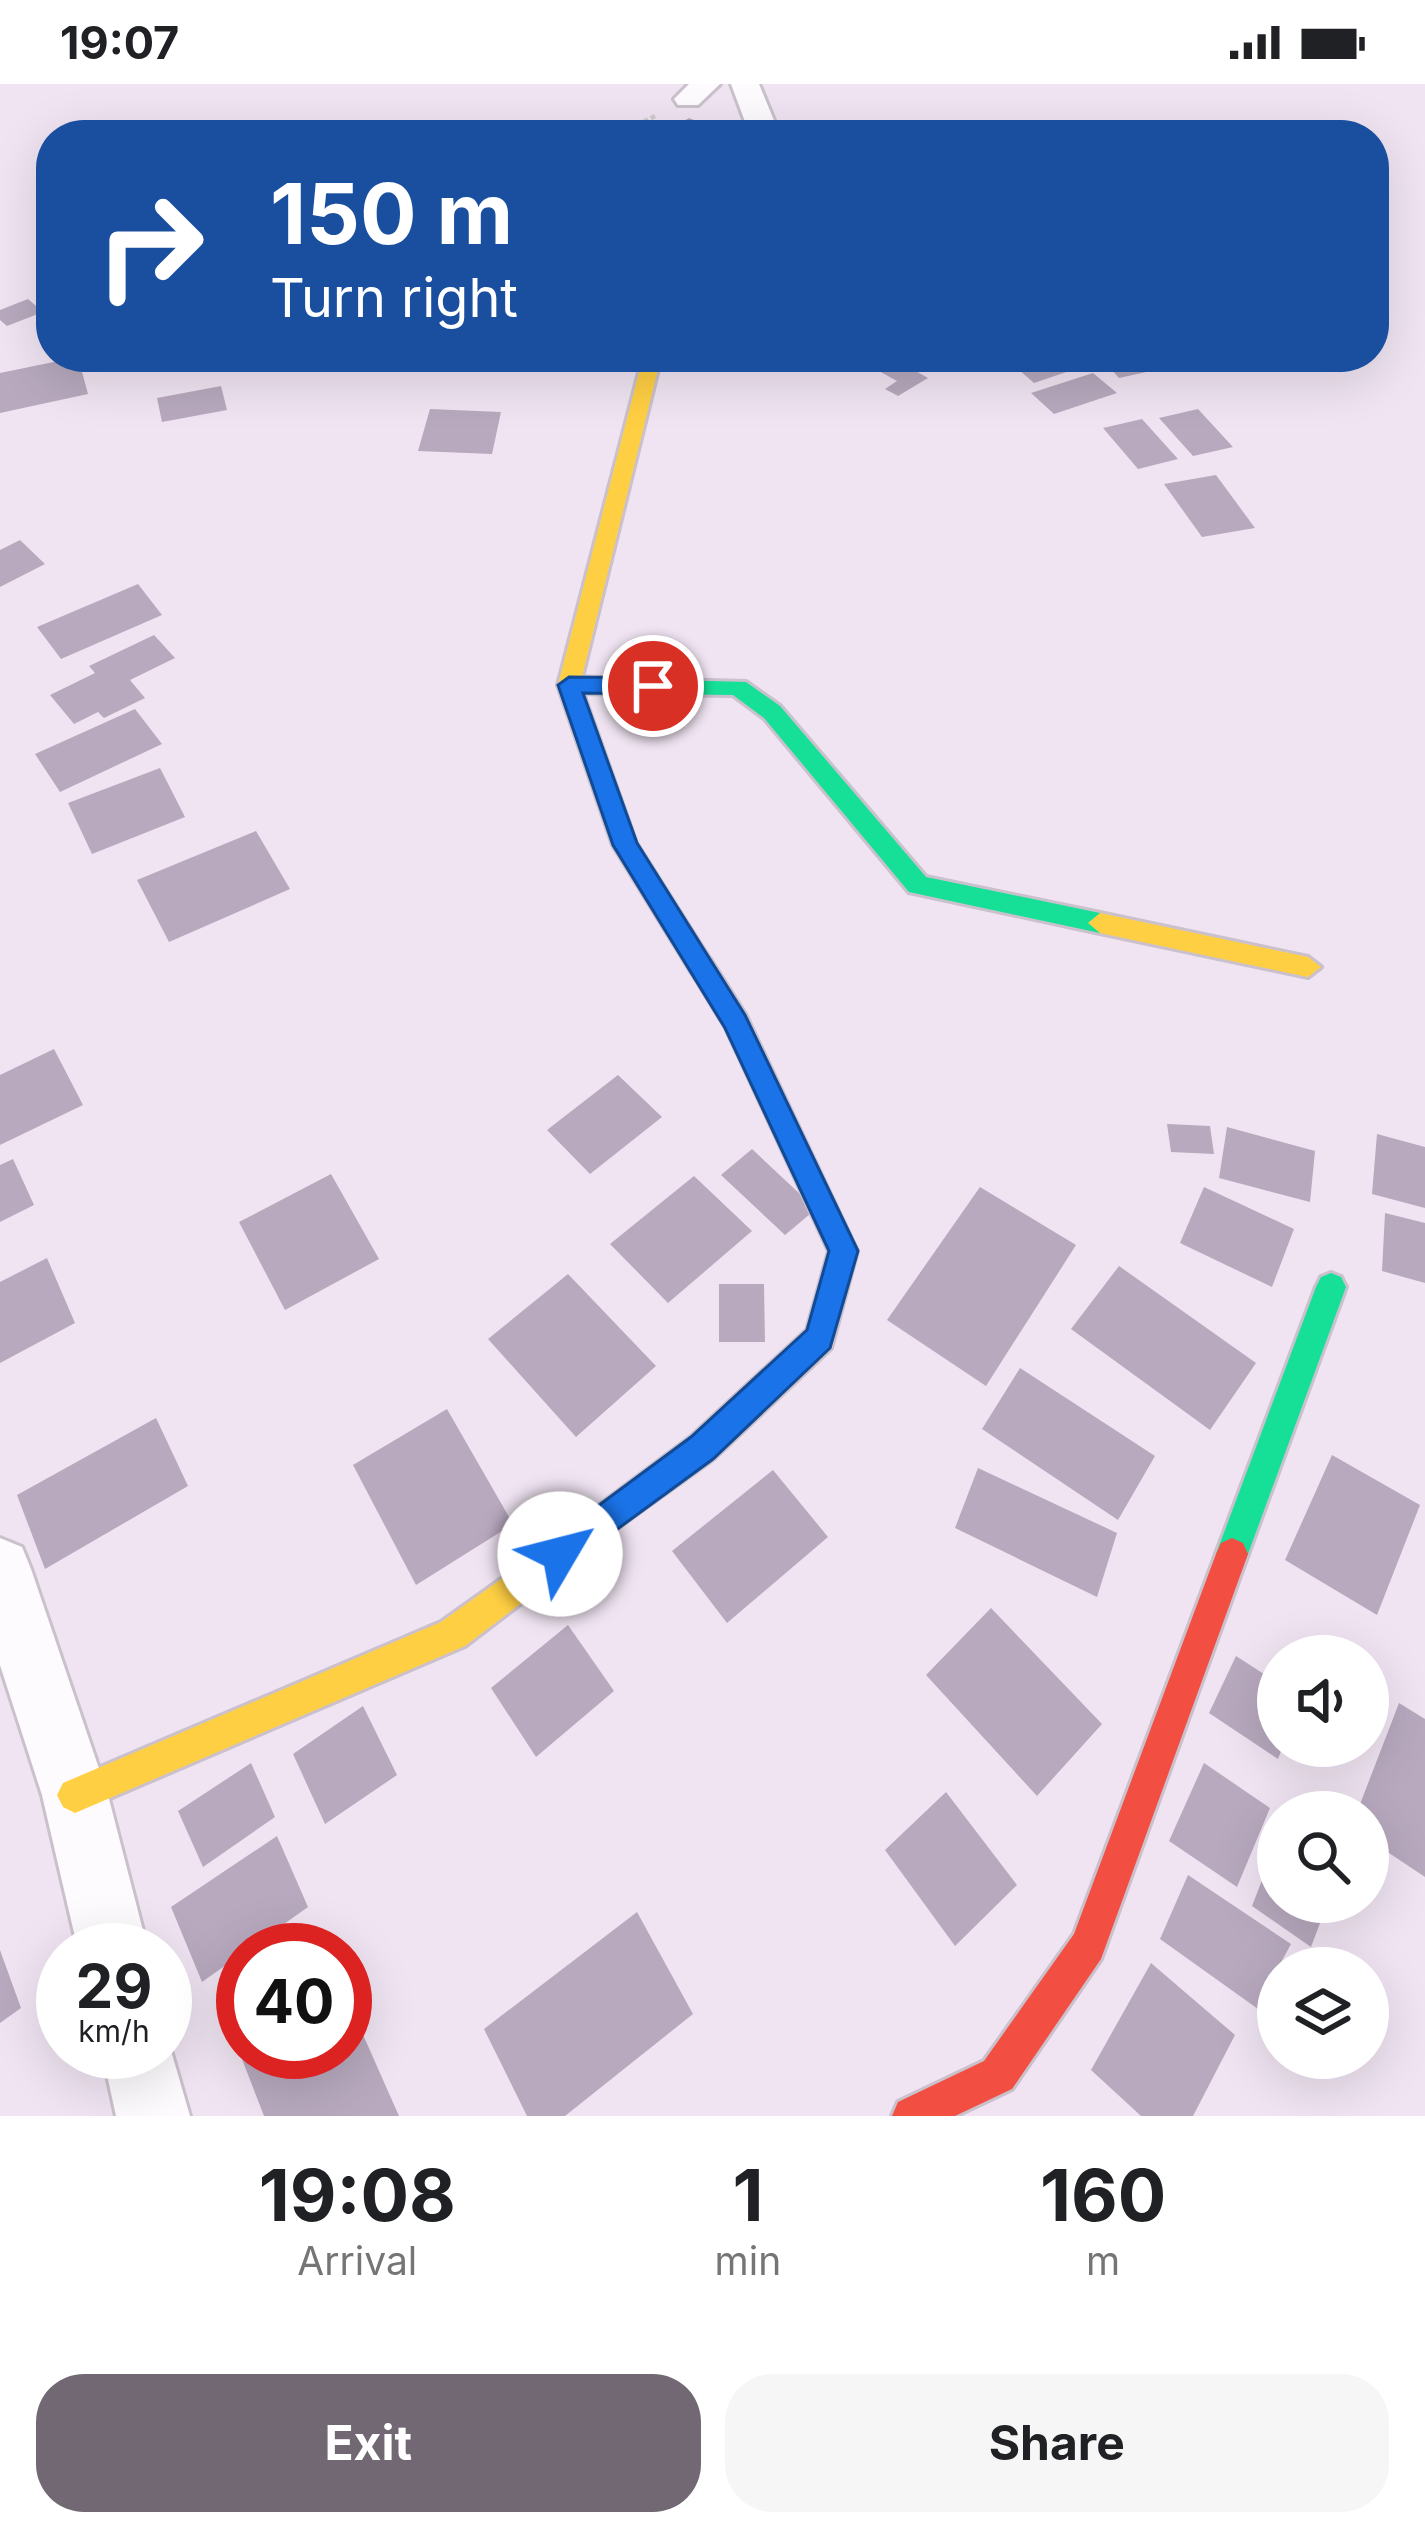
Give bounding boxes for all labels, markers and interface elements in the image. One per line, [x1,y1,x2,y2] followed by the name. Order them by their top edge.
[60,15,179,70] text: 19:07
[270,163,513,264] text: 150 m
[72,168,228,324] icon: right
[270,265,518,330] text: Turn right
[602,635,704,737] pin
[620,653,686,719] icon: arrive
[497,1491,623,1617] position arrow
[1257,1635,1389,2079] map controls
[1257,1635,1389,1767] button: sound
[1257,1791,1389,1923] button: search
[216,1923,372,2079] speed limit sign: 40
[1257,1947,1389,2079] button: layers
[76,1950,152,2022] text: 29
[78,2013,150,2049] text: km/h
[259,2151,456,2238] text: 19:08
[732,2151,763,2238] text: 1
[1040,2151,1166,2238] text: 160
[297,2237,417,2284] text: Arrival
[715,2237,781,2284] text: min
[1086,2237,1120,2284] text: m
[36,2374,701,2512] button: Exit
[725,2374,1389,2512] button: Share

